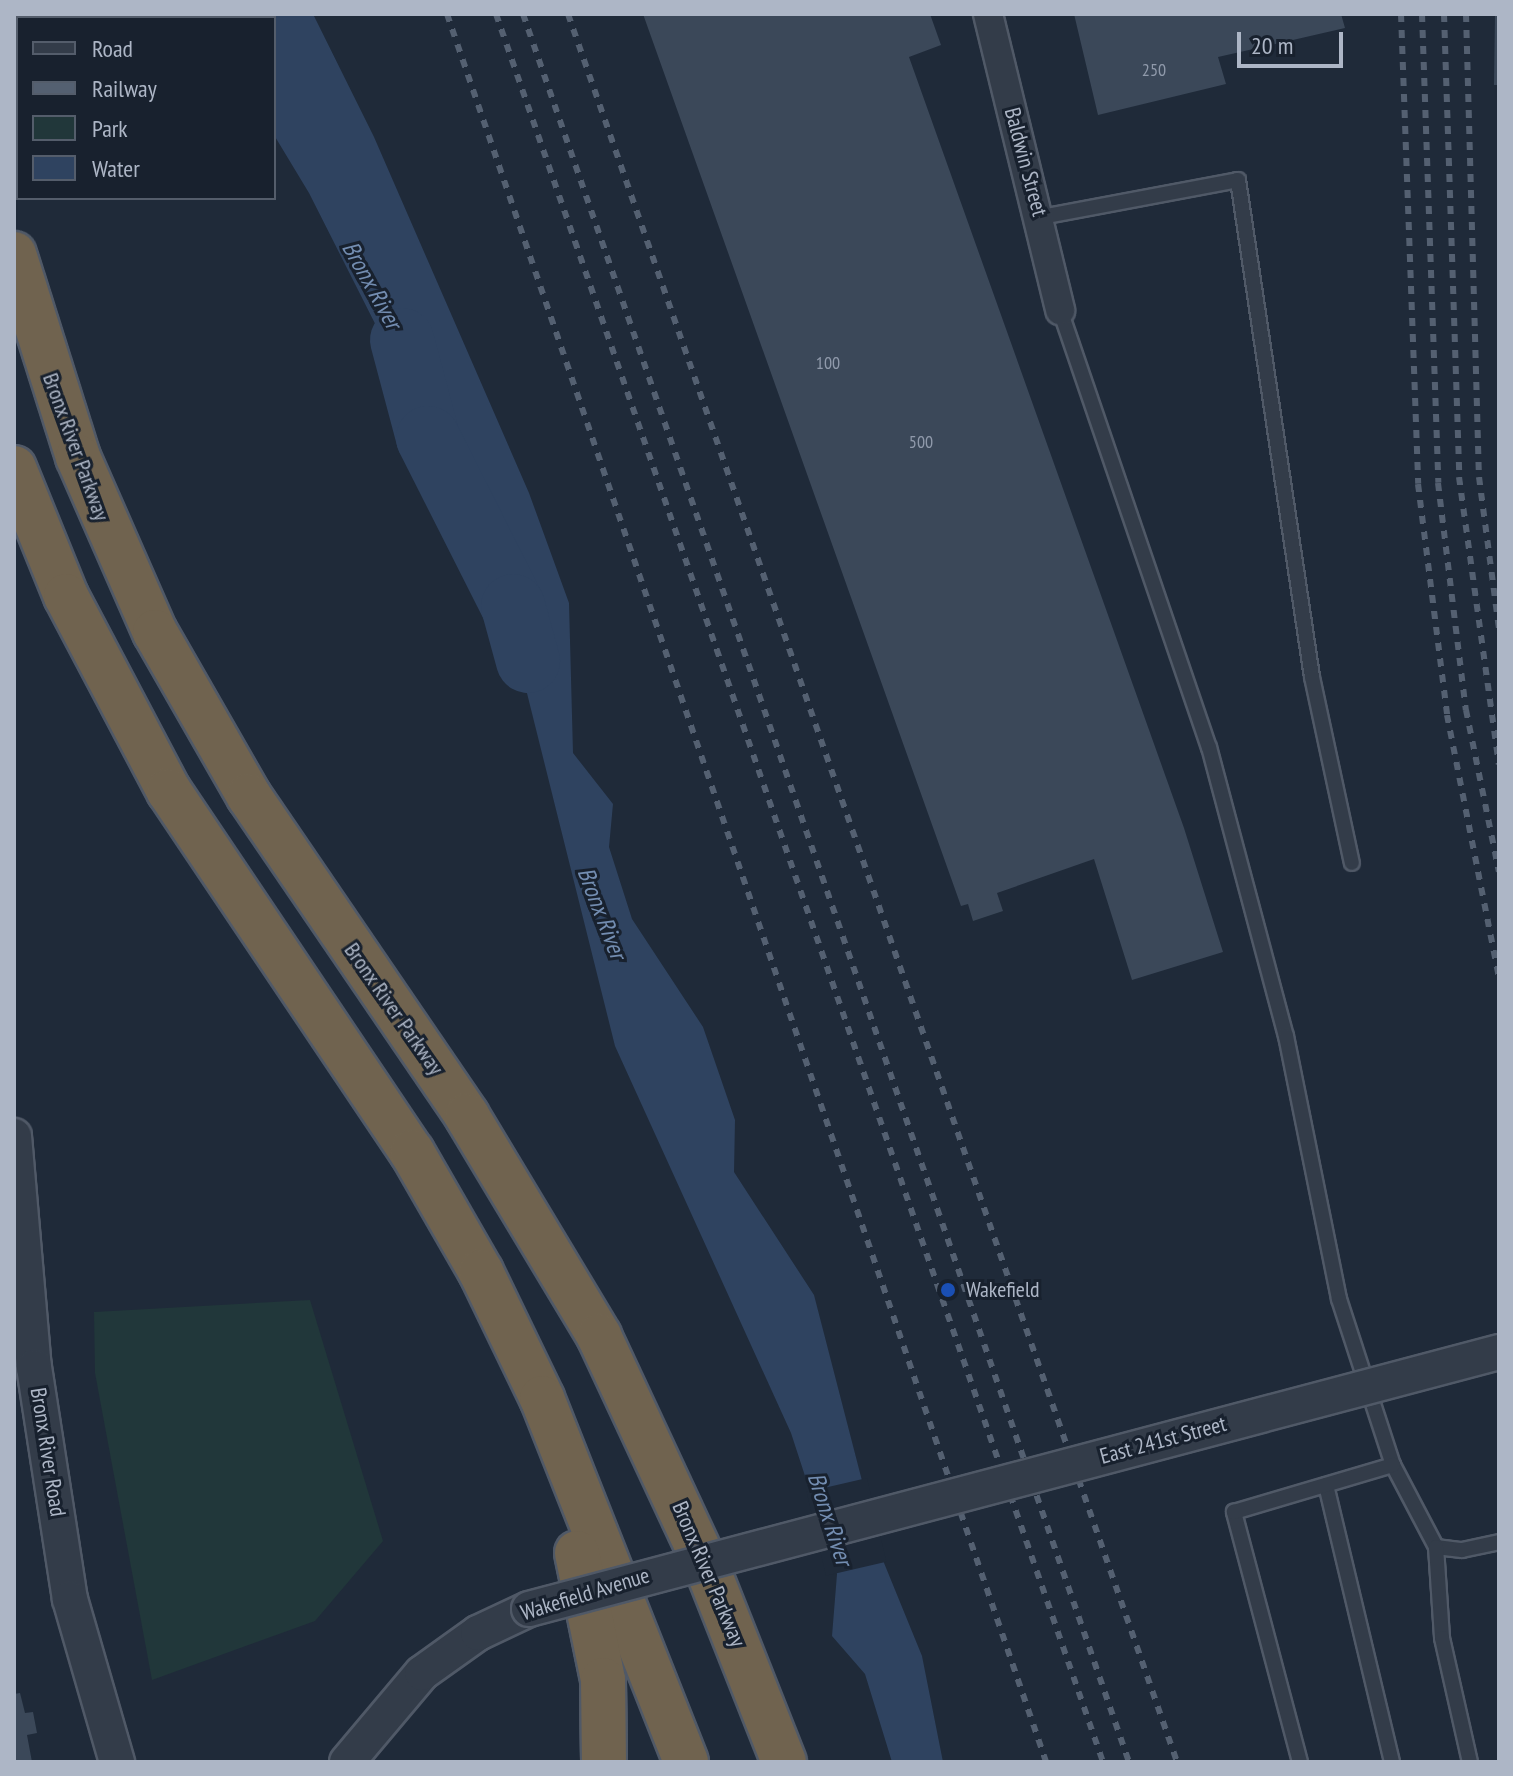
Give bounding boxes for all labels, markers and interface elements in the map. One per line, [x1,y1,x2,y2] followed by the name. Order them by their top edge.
[16,16,276,200] legend
[1241,16,1347,66] scale bar
[1251,30,1293,61] text: 20 m
[92,33,133,64] text: Road
[1142,59,1166,81] house number: 250
[92,73,157,104] text: Railway
[999,105,1053,219] street label: Baldwin Street
[92,113,128,144] text: Park
[92,153,140,184] text: Water
[336,236,408,334] water label: Bronx River
[816,352,840,374] house number: 100
[37,369,115,525] street label: Bronx River Parkway
[909,431,933,453] house number: 500
[571,863,633,963] water label: Bronx River
[339,938,449,1080] street label: Bronx River Parkway
[966,1277,1040,1303] place label: Wakefield
[937,1279,959,1301] marker: Wakefield
[25,1386,71,1518] street label: Bronx River Road
[1097,1410,1229,1470] street label: East 241st Street
[801,1469,859,1569] water label: Bronx River
[666,1497,752,1651] street label: Bronx River Parkway
[517,1562,653,1626] street label: Wakefield Avenue

